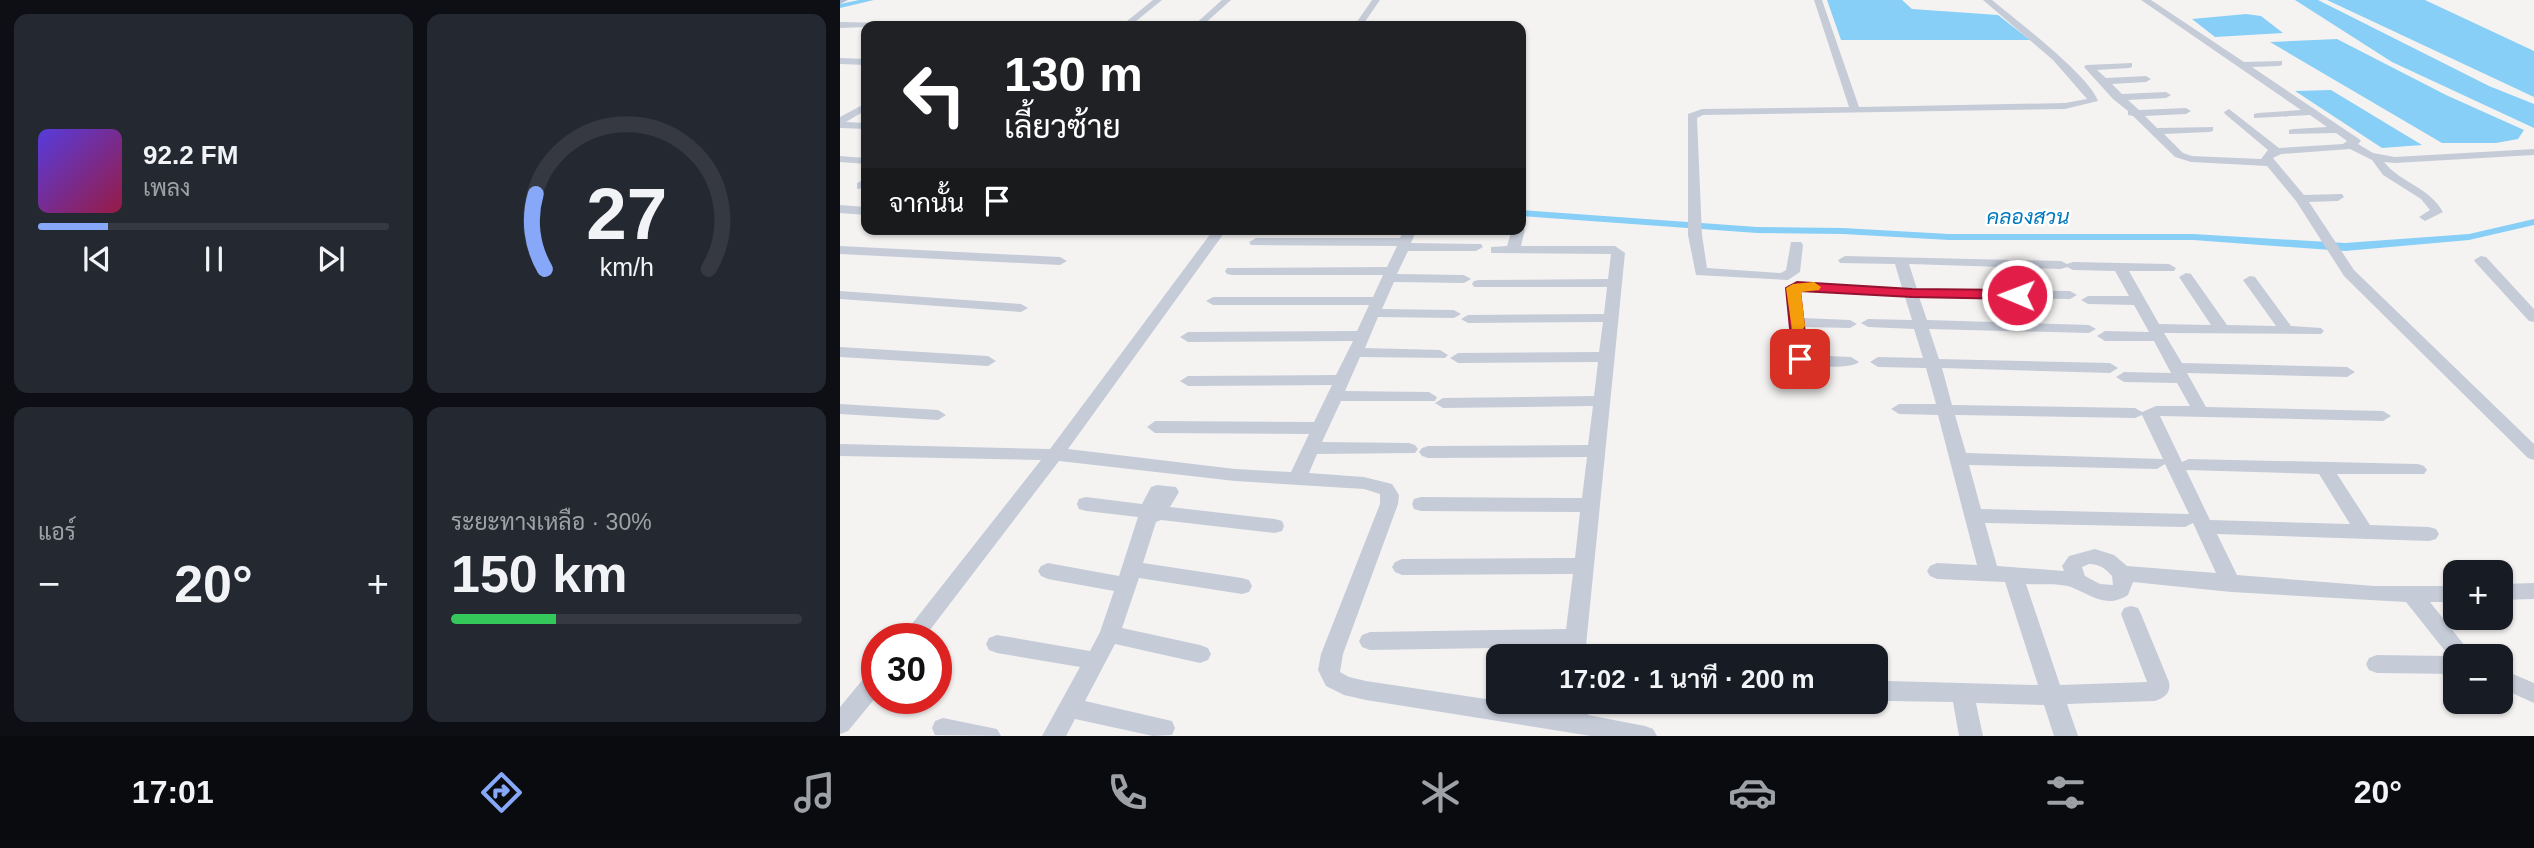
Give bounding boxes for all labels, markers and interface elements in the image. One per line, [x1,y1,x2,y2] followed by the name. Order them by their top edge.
[1004,47,1143,101] text: 130 m
[889,49,980,140] icon: left
[1004,109,1121,145] text: เลี้ยวซ้าย
[143,140,238,170] text: 92.2 FM
[586,174,667,255] text: 27
[143,175,190,201] text: เพลง
[978,182,1016,220] icon: arrive
[889,188,964,218] text: จากนั้น
[1986,205,2070,228] water label: คลองสวน
[78,240,116,278] icon: previous
[195,240,233,278] icon: pause
[312,240,350,278] icon: next
[599,253,654,281] text: km/h
[1980,258,2054,332] position arrow
[1770,329,1830,389] pin
[1781,340,1819,378] icon: arrive
[451,509,652,535] text: ระยะทางเหลือ · 30%
[38,519,76,545] text: แอร์
[451,545,627,603] text: 150 km
[174,555,253,613] text: 20°
[2443,560,2513,714] map controls
[2443,560,2513,630] button: +
[38,563,60,605] text: −
[367,563,389,605] text: +
[861,623,952,714] speed limit sign: 30
[2443,644,2513,714] button: −
[1559,664,1815,694] text: 17:02 · 1 นาที · 200 m
[477,768,526,817] icon: directions
[790,768,839,817] icon: music
[1103,768,1152,817] icon: phone
[1416,768,1465,817] icon: climate
[1728,768,1777,817] icon: car
[2041,768,2090,817] icon: filters
[132,774,214,810] text: 17:01
[2354,774,2402,810] text: 20°

